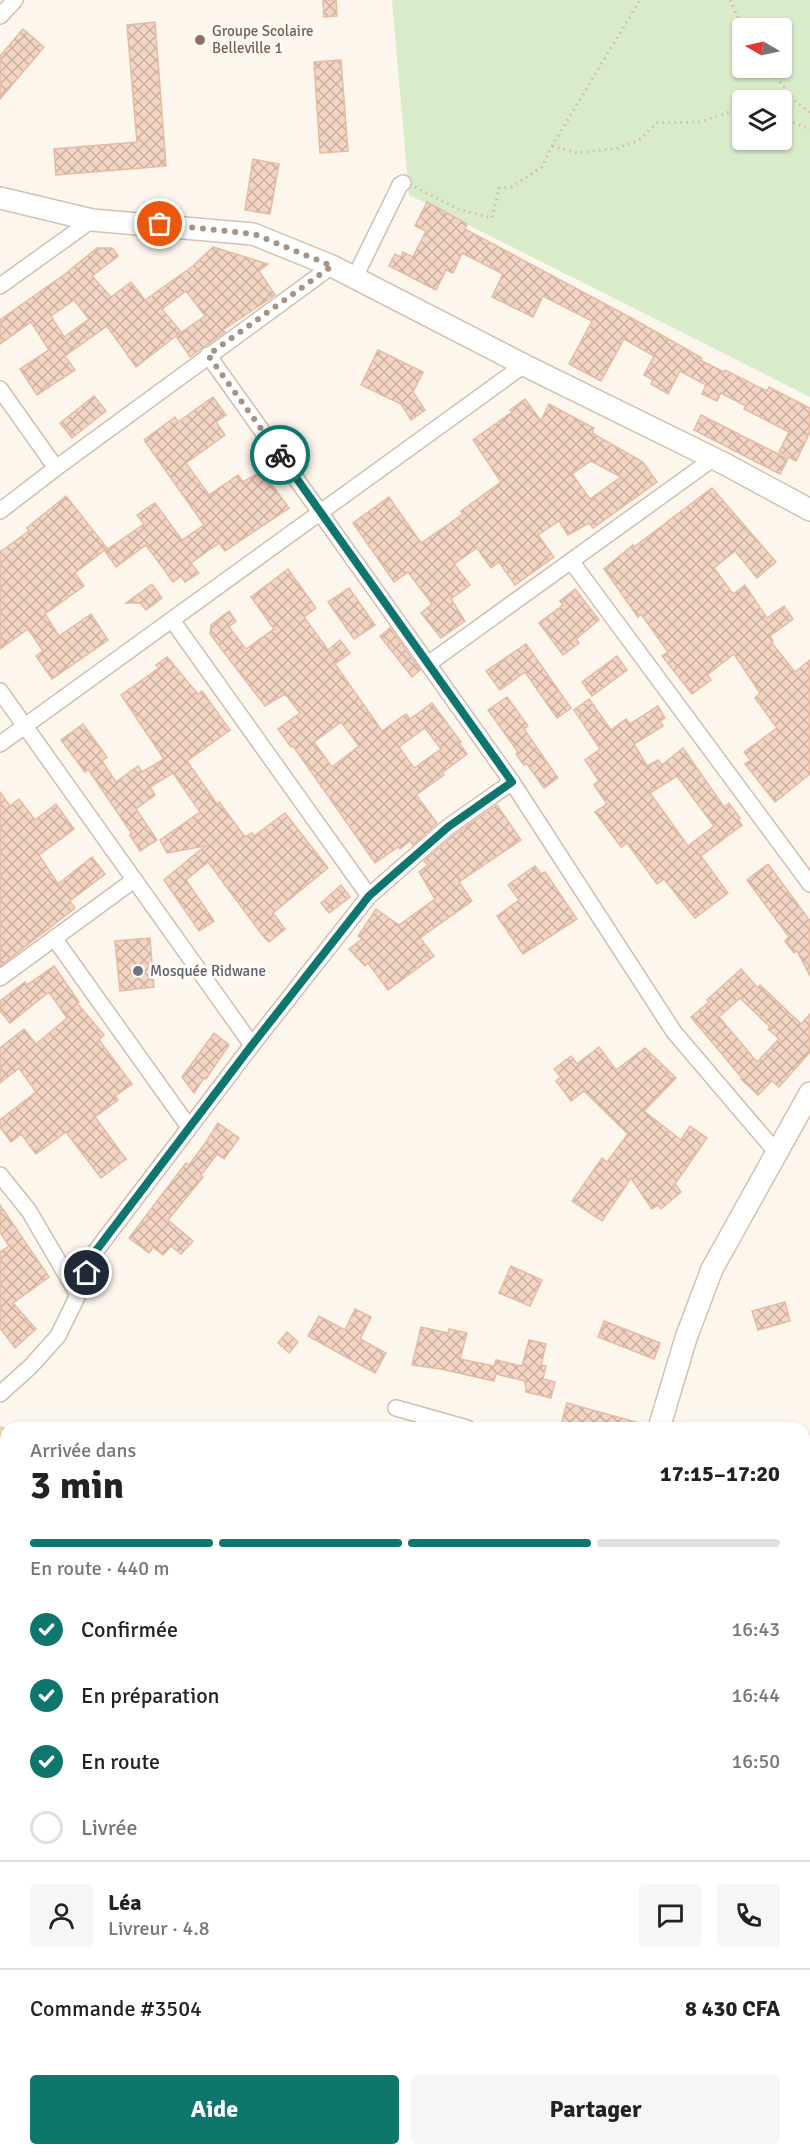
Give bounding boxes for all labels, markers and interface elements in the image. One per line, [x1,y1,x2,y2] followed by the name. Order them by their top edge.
[732,18,792,78] north arrow
[732,18,792,150] map controls
[212,22,314,57] place label: Groupe Scolaire Belleville 1
[193,33,207,47] marker: Groupe Scolaire Belleville 1
[732,90,792,150] button: layers
[134,198,185,249] pin
[143,207,176,240] icon: bag
[250,425,310,485] courier
[264,439,297,472] icon: bike
[150,962,266,980] place label: Mosquée Ridwane
[131,964,145,978] marker: Mosquée Ridwane
[61,1247,112,1298] pin
[70,1256,103,1289] icon: home
[30,1438,136,1463] text: Arrivée dans
[660,1460,780,1487] text: 17:15–17:20
[30,1461,124,1509] text: 3 min
[30,1556,169,1581] text: En route · 440 m
[30,1613,63,1646] icon: check
[81,1616,178,1643] text: Confirmée
[731,1617,780,1642] text: 16:43
[30,1679,63,1712] icon: check
[81,1682,220,1709] text: En préparation
[731,1683,780,1708] text: 16:44
[30,1745,63,1778] icon: check
[81,1748,160,1775] text: En route
[731,1749,780,1774] text: 16:50
[81,1814,138,1841] text: Livrée
[30,1884,93,1947] button: person
[639,1884,702,1947] button: chat
[717,1884,780,1947] button: phone
[108,1889,142,1916] text: Léa
[108,1916,209,1941] text: Livreur · 4.8
[30,1995,202,2022] text: Commande #3504
[685,1995,780,2022] text: 8 430 CFA
[30,2075,399,2144] button: Aide
[411,2075,780,2144] button: Partager

